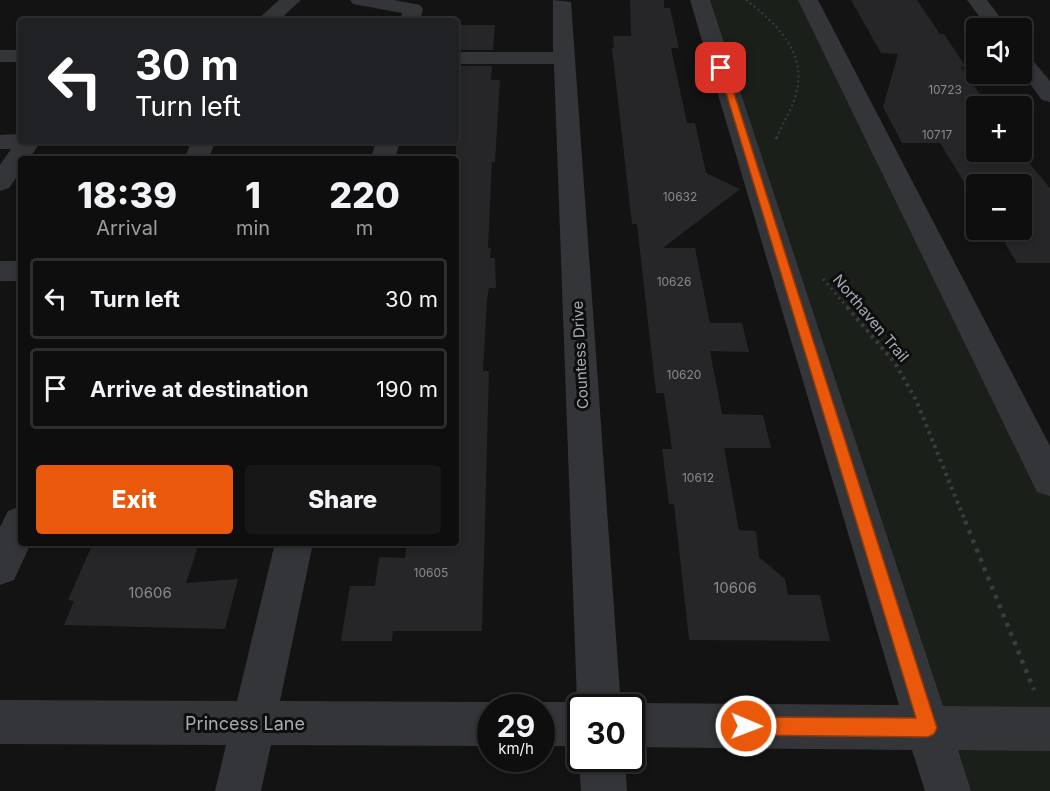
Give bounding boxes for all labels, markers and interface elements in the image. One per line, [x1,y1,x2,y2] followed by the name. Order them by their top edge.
[966,18,1032,240] map controls
[966,18,1032,84] button: sound
[135,39,239,90] text: 30 m
[36,42,114,120] icon: left
[695,42,746,93] pin
[704,51,737,84] icon: arrive
[928,82,962,97] house number: 10723
[135,90,241,123] text: Turn left
[966,96,1032,162] button: +
[922,127,953,142] house number: 10717
[77,173,177,217] text: 18:39
[245,173,261,217] text: 1
[329,173,400,217] text: 220
[966,174,1032,240] button: −
[663,189,697,204] house number: 10632
[96,216,158,240] text: Arrival
[236,216,270,240] text: min
[356,216,373,240] text: m
[829,270,913,366] street label: Northaven Trail
[657,274,691,289] house number: 10626
[39,282,72,315] icon: left
[90,286,180,312] text: Turn left
[385,286,438,312] text: 30 m
[568,300,592,410] street label: Countess Drive
[667,367,701,382] house number: 10620
[39,372,72,405] icon: arrive
[90,376,309,402] text: Arrive at destination
[376,376,438,402] text: 190 m
[36,465,233,534] button: Exit
[245,465,441,534] button: Share
[682,470,714,485] house number: 10612
[414,565,448,580] house number: 10605
[713,578,757,597] house number: 10606
[128,583,172,602] house number: 10606
[567,694,645,772] speed limit sign: 30
[714,694,778,758] position arrow
[497,708,535,744] text: 29
[185,713,305,734] street label: Princess Lane
[498,739,534,758] text: km/h

